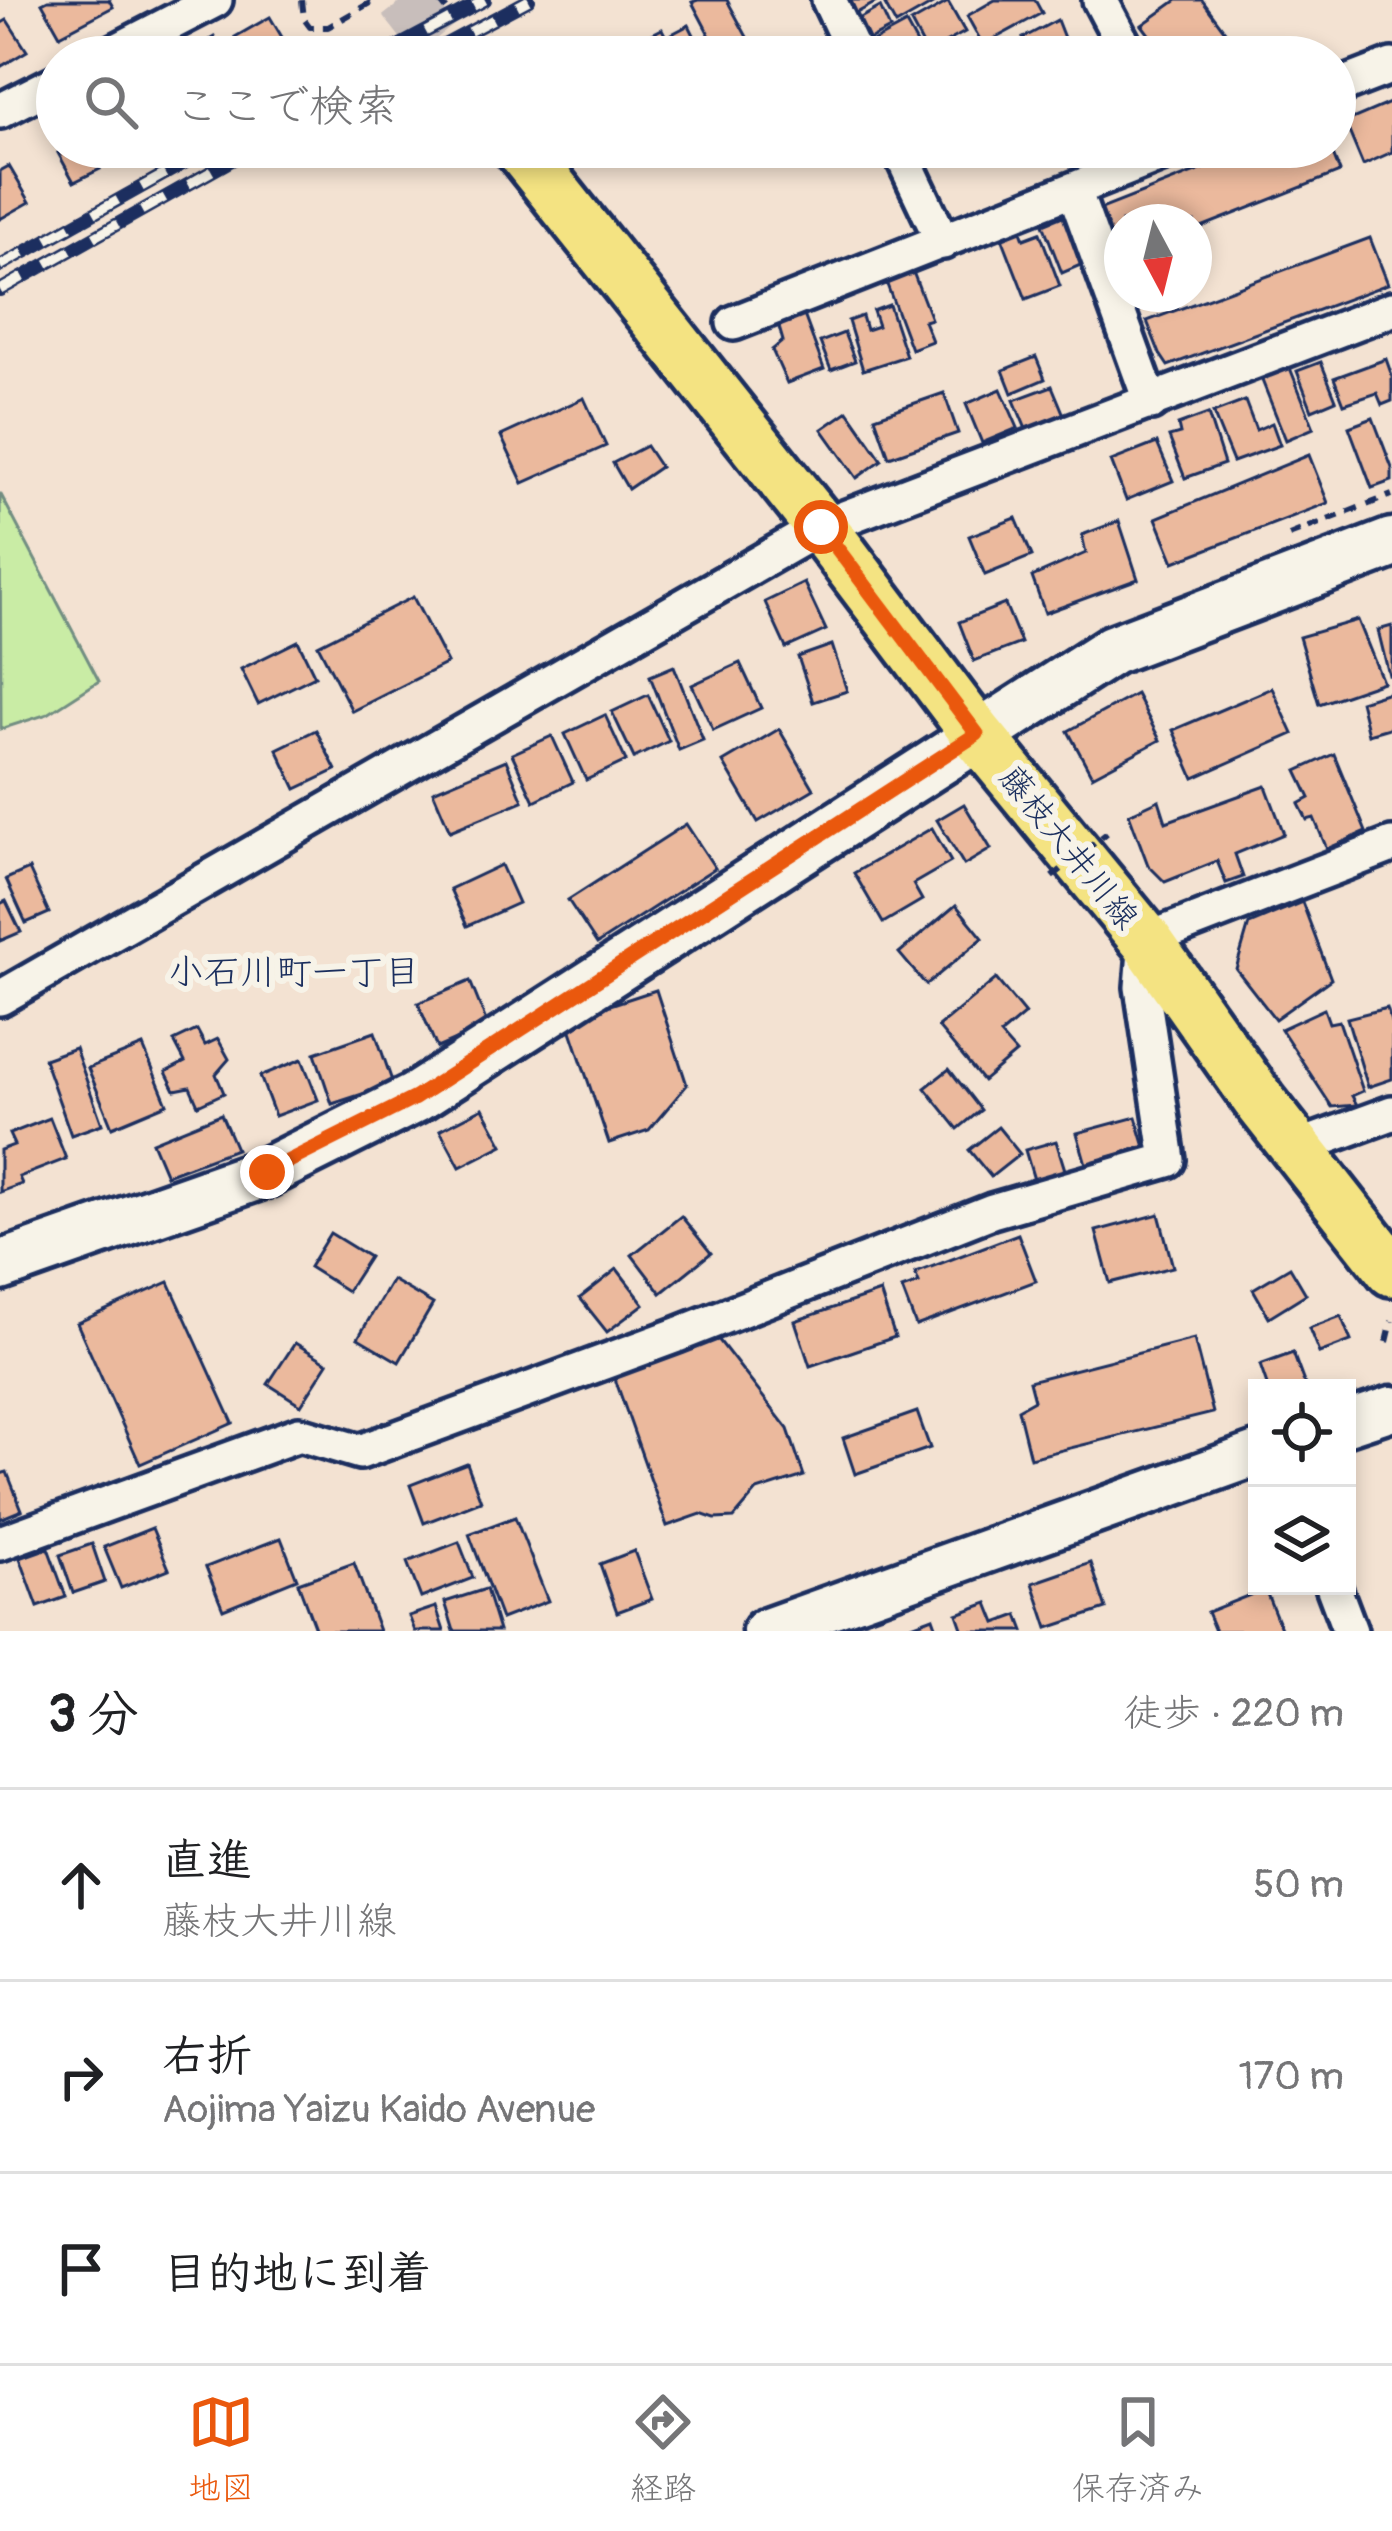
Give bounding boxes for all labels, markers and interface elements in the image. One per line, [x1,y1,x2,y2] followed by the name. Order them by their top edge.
[36,36,1356,168] search box
[78,69,144,135] icon: search
[174,79,399,135] text: ここで検索
[1104,204,1212,312] north arrow
[794,500,848,554] route start
[991,758,1147,938] street label: 藤枝大井川線
[168,950,420,995] district label: 小石川町一丁目
[240,1145,294,1199] route end
[1248,1379,1356,1595] map controls
[1248,1379,1356,1487] button: locate
[1248,1487,1356,1595] button: layers
[48,1683,139,1747] text: 3 分
[1123,1689,1344,1738] text: 徒歩 · 220 m
[162,1833,252,1889] text: 直進
[48,1852,114,1918] icon: ahead
[1253,1860,1344,1909] text: 50 m
[162,1897,396,1946] text: 藤枝大井川線
[162,2029,252,2085] text: 右折
[48,2044,114,2110] icon: right
[1238,2052,1344,2101] text: 170 m
[162,2085,595,2134] text: Aojima Yaizu Kaido Avenue
[48,2236,114,2302] icon: arrive
[162,2246,432,2302] text: 目的地に到着
[188,2389,254,2509] tab: 地図
[630,2389,696,2509] tab: 経路
[1072,2389,1204,2509] tab: 保存済み

